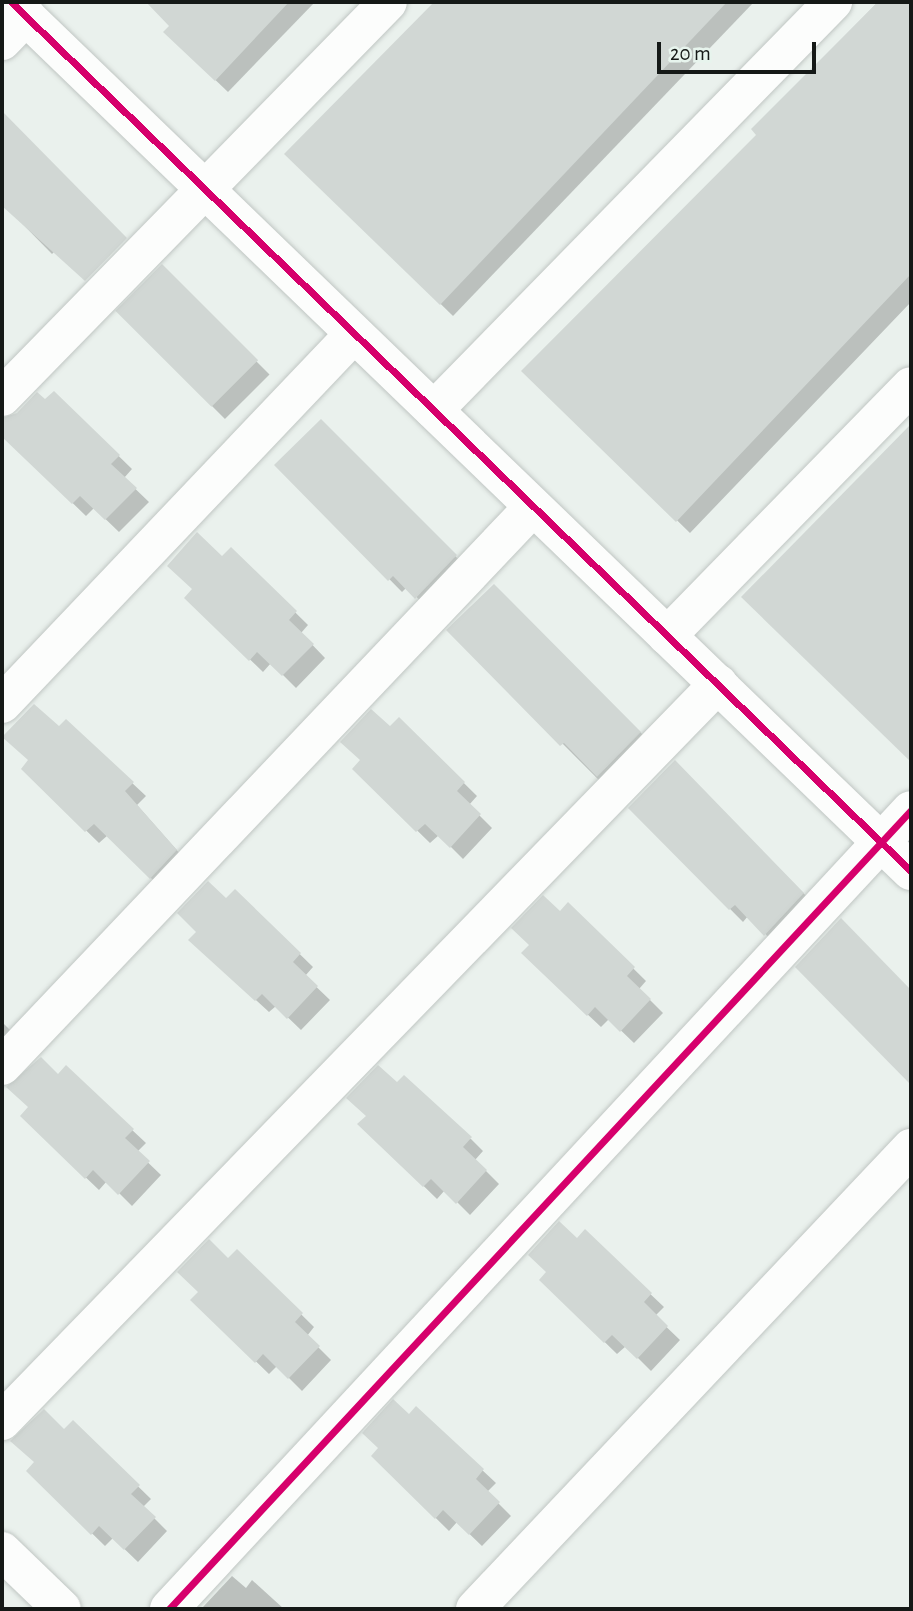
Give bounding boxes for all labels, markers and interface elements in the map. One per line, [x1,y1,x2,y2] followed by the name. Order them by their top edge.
[661,28,820,72] scale bar
[670,43,711,64] text: 20 m

